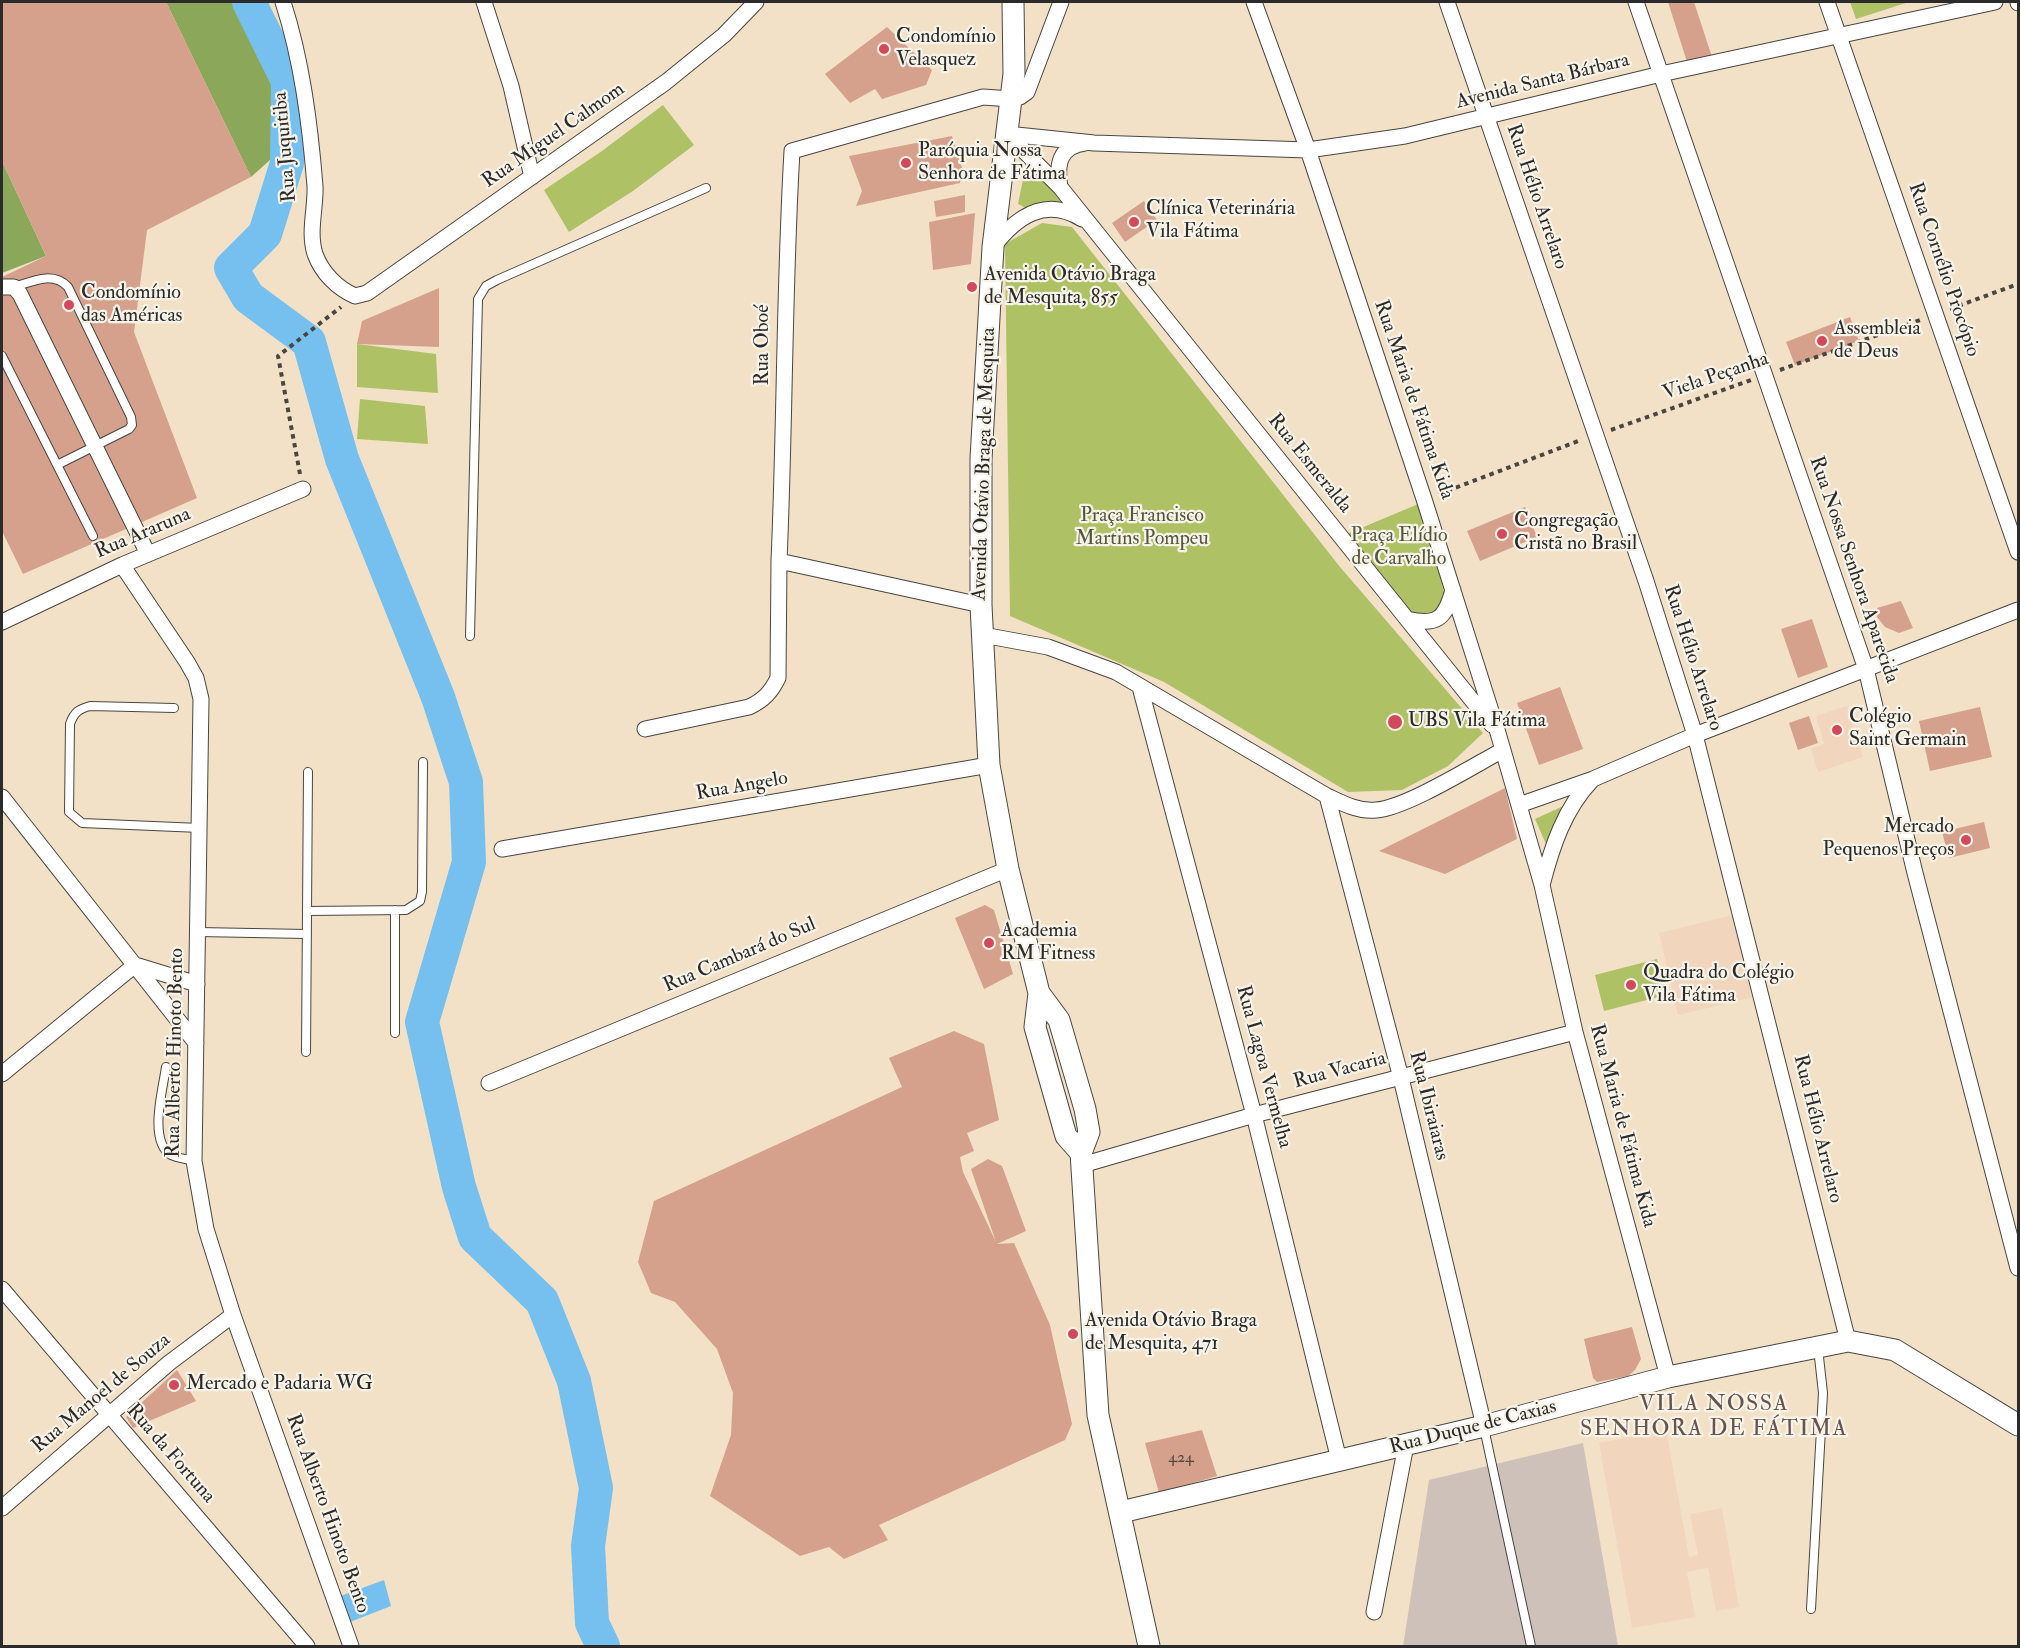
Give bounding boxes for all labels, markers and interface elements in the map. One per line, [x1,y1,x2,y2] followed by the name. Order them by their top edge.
[896,26,996,73] place label: Condomínio Velasquez
[877,42,891,56] marker: Condomínio Velasquez
[1454,49,1632,115] street label: Avenida Santa Bárbara
[478,78,630,194] street label: Rua Miguel Calmom
[269,91,303,203] street label: Rua Juquitiba
[1500,121,1572,273] street label: Rua Hélio Arrelaro
[918,140,1066,187] place label: Paróquia Nossa Senhora de Fátima
[899,156,913,170] marker: Paróquia Nossa Senhora de Fátima
[1902,180,1984,360] street label: Rua Cornélio Procópio
[1146,198,1295,245] place label: Clínica Veterinária Vila Fátima
[1127,215,1141,229] marker: Clínica Veterinária Vila Fátima
[984,264,1156,311] place label: Avenida Otávio Braga de Mesquita, 855
[965,280,979,294] marker: Avenida Otávio Braga de Mesquita, 855
[81,282,182,329] place label: Condomínio das Américas
[1368,297,1458,503] street label: Rua Maria de Fátima Kida
[62,298,76,312] marker: Condomínio das Américas
[752,305,776,385] street label: Rua Oboé
[1834,318,1921,365] place label: Assembleia de Deus
[968,327,1002,601] street label: Avenida Otávio Braga de Mesquita
[1815,334,1829,348] marker: Assembleia de Deus
[1660,348,1772,406] street label: Viela Peçanha
[1262,410,1356,518] street label: Rua Esmeralda
[1803,454,1903,686] street label: Rua Nossa Senhora Aparecida
[92,503,194,565] street label: Rua Araruna
[1075,505,1209,552] park label: Praça Francisco Martins Pompeu
[1514,510,1637,557] place label: Congregação Cristã no Brasil
[1350,525,1448,572] park label: Praça Elídio de Carvalho
[1495,527,1509,541] marker: Congregação Cristã no Brasil
[1657,582,1727,734] street label: Rua Hélio Arrelaro
[1849,706,1967,753] place label: Colégio Saint Germain
[1408,710,1546,734] place label: UBS Vila Fátima
[1386,713,1404,731] marker: UBS Vila Fátima
[1830,723,1844,737] marker: Colégio Saint Germain
[694,767,790,807] street label: Rua Angelo
[1823,816,1954,863] place label: Mercado Pequenos Preços
[1959,833,1973,847] marker: Mercado Pequenos Preços
[660,913,820,999] street label: Rua Cambará do Sul
[1001,920,1095,967] place label: Academia RM Fitness
[982,936,996,950] marker: Academia RM Fitness
[162,948,190,1158] street label: Rua Alberto Hinoto Bento
[1643,962,1794,1009] place label: Quadra do Colégio Vila Fátima
[1624,978,1638,992] marker: Quadra do Colégio Vila Fátima
[1230,983,1296,1151] street label: Rua Lagoa Vermelha
[1583,1022,1661,1230] street label: Rua Maria de Fátima Kida
[1291,1047,1389,1095] street label: Rua Vacaria
[1403,1049,1453,1163] street label: Rua Ibiraiaras
[1787,1052,1847,1206] street label: Rua Hélio Arrelaro
[1085,1310,1257,1357] place label: Avenida Otávio Braga de Mesquita, 471
[1066,1327,1080,1341] marker: Avenida Otávio Braga de Mesquita, 471
[28,1329,176,1459] street label: Rua Manoel de Souza
[186,1373,373,1397] place label: Mercado e Padaria WG
[167,1378,181,1392] marker: Mercado e Padaria WG
[1580,1392,1848,1444] district label: VILA NOSSA SENHORA DE FÁTIMA
[1387,1396,1559,1460] street label: Rua Duque de Caxias
[120,1399,220,1509] street label: Rua da Fortuna
[280,1411,374,1617] street label: Rua Alberto Hinoto Bento
[1168,1449,1194,1469] house number: 424

